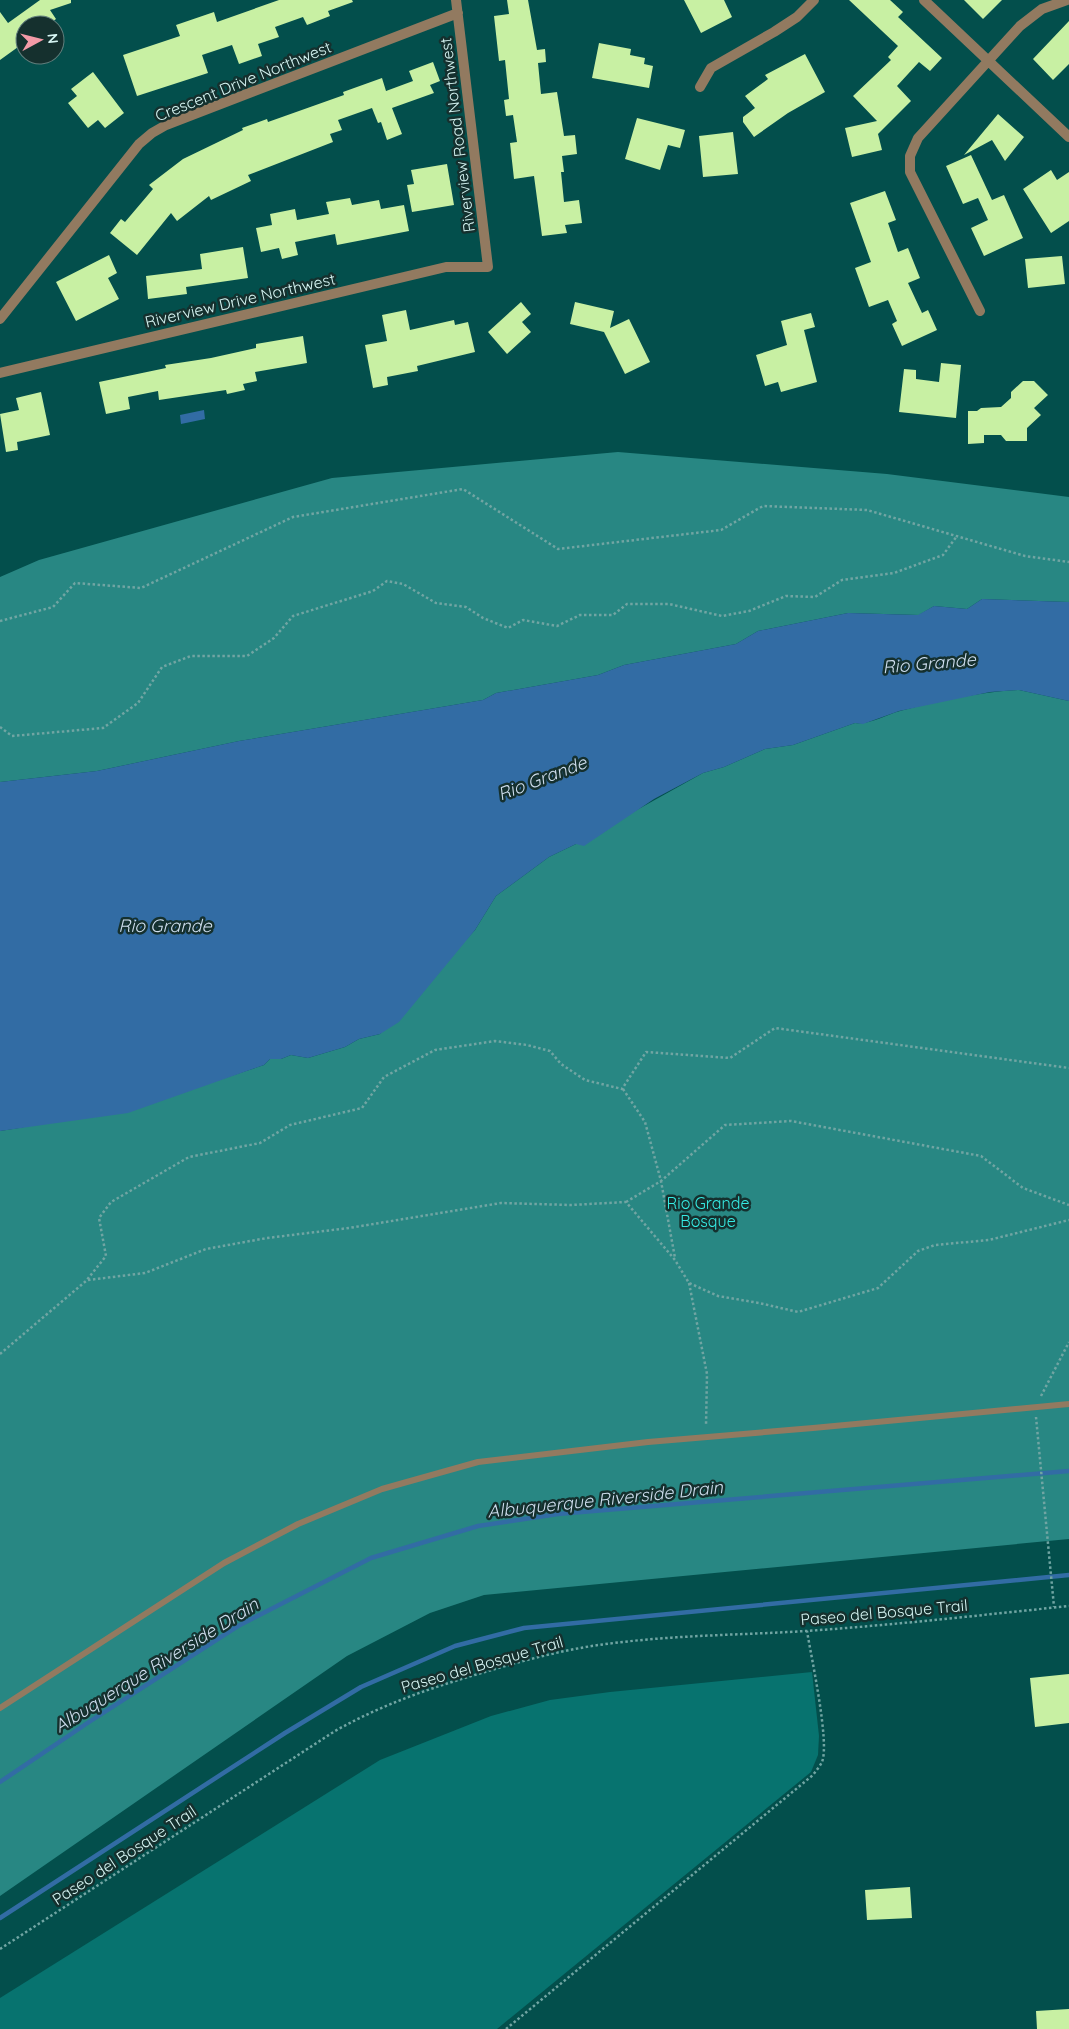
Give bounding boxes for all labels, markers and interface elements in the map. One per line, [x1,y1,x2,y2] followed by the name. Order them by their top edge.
[15,15,65,65] north arrow
[43,32,62,45] text: N
[152,37,334,125] street label: Crescent Drive Northwest
[435,37,479,233] street label: Riverview Road Northwest
[143,268,337,332] street label: Riverview Drive Northwest
[882,647,977,679] water label: Rio Grande
[494,750,590,805] water label: Rio Grande
[118,914,212,937] water label: Rio Grande
[667,1193,749,1231] park label: Rio Grande Bosque
[486,1475,724,1523] water label: Albuquerque Riverside Drain
[50,1592,263,1737] water label: Albuquerque Riverside Drain
[800,1595,968,1629] street label: Paseo del Bosque Trail
[399,1631,565,1697] street label: Paseo del Bosque Trail
[48,1801,200,1909] street label: Paseo del Bosque Trail

